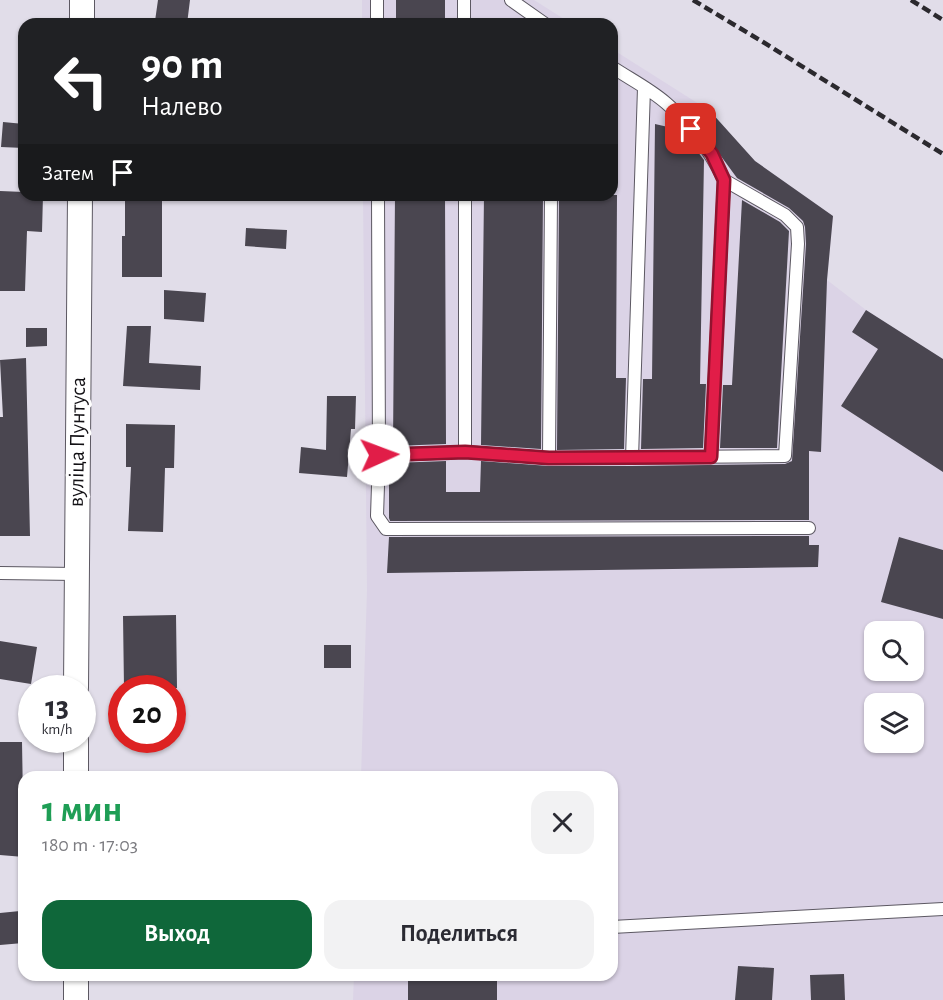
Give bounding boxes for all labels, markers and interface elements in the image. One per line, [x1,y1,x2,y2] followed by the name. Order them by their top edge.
[42,42,120,120] icon: left
[141,44,223,86] text: 90 m
[141,93,223,120] text: Налево
[665,103,716,154] pin
[674,112,707,145] icon: arrive
[106,156,139,189] icon: arrive
[42,162,94,184] text: Затем
[65,377,89,507] street label: вуліца Пунтуса
[347,423,411,487] position arrow
[864,621,924,753] map controls
[864,621,924,681] button: search
[108,675,186,753] speed limit sign: 20
[45,692,69,722] text: 13
[864,693,924,753] button: layers
[42,722,72,737] text: km/h
[531,791,594,854] button: close
[42,792,122,828] text: 1 мин
[42,835,138,855] text: 180 m · 17:03
[42,900,312,969] button: Выход
[324,900,594,969] button: Поделиться

